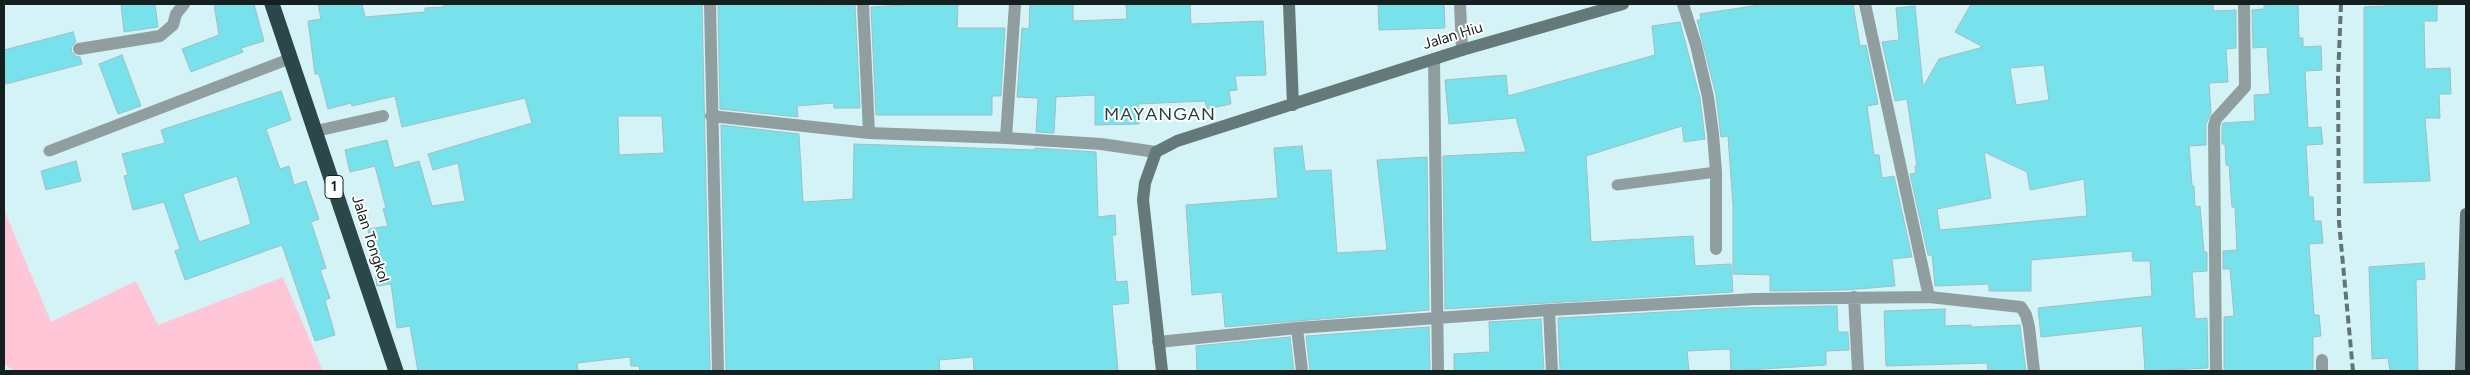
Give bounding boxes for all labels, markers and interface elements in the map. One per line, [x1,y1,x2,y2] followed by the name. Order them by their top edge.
[1421,18,1485,54] street label: Jalan Hiu
[1103,104,1217,126] district label: MAYANGAN
[325,176,343,198] road number: 1
[347,193,393,285] street label: Jalan Tongkol

